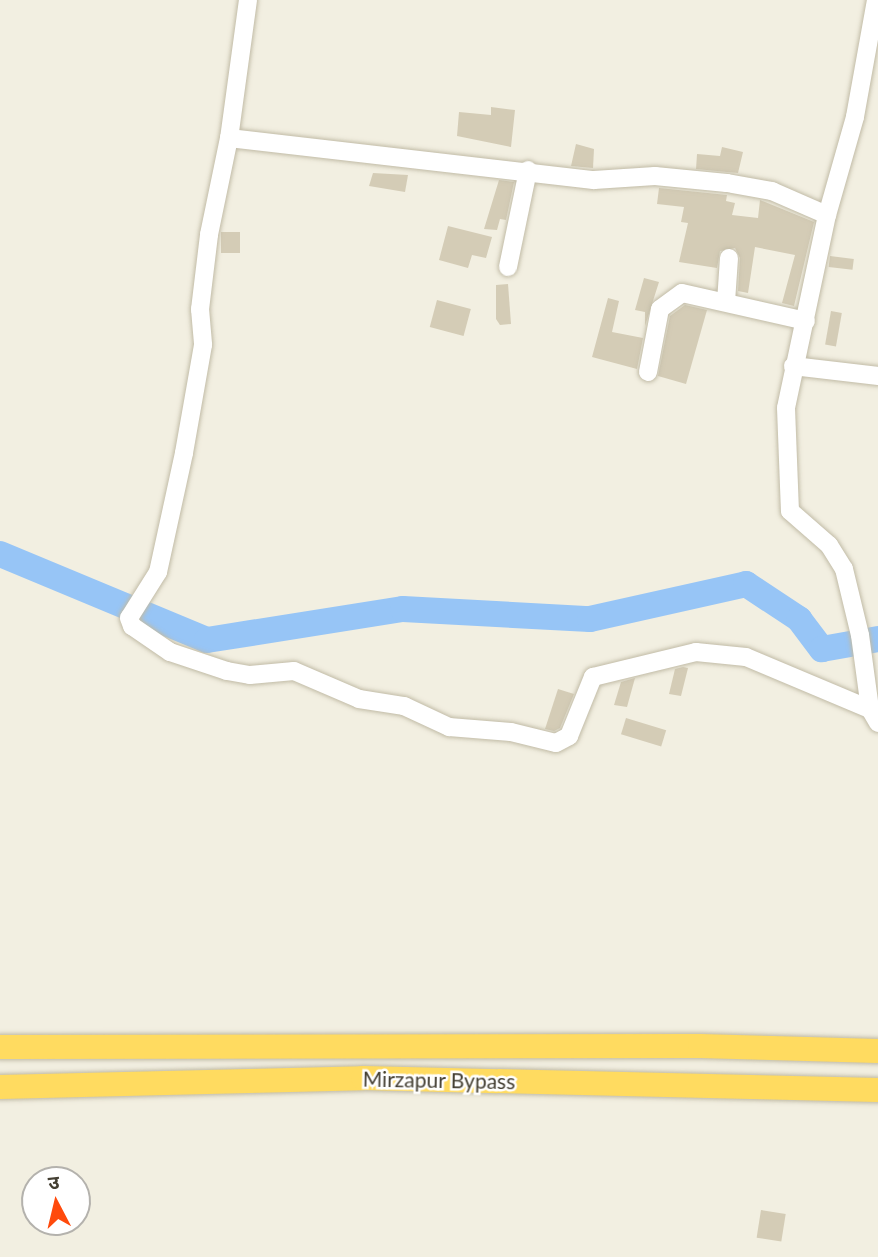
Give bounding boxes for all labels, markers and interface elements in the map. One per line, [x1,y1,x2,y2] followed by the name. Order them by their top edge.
[362,1066,516,1094] street label: Mirzapur Bypass
[21,1166,91,1236] north arrow
[47,1170,61,1194] text: उ

